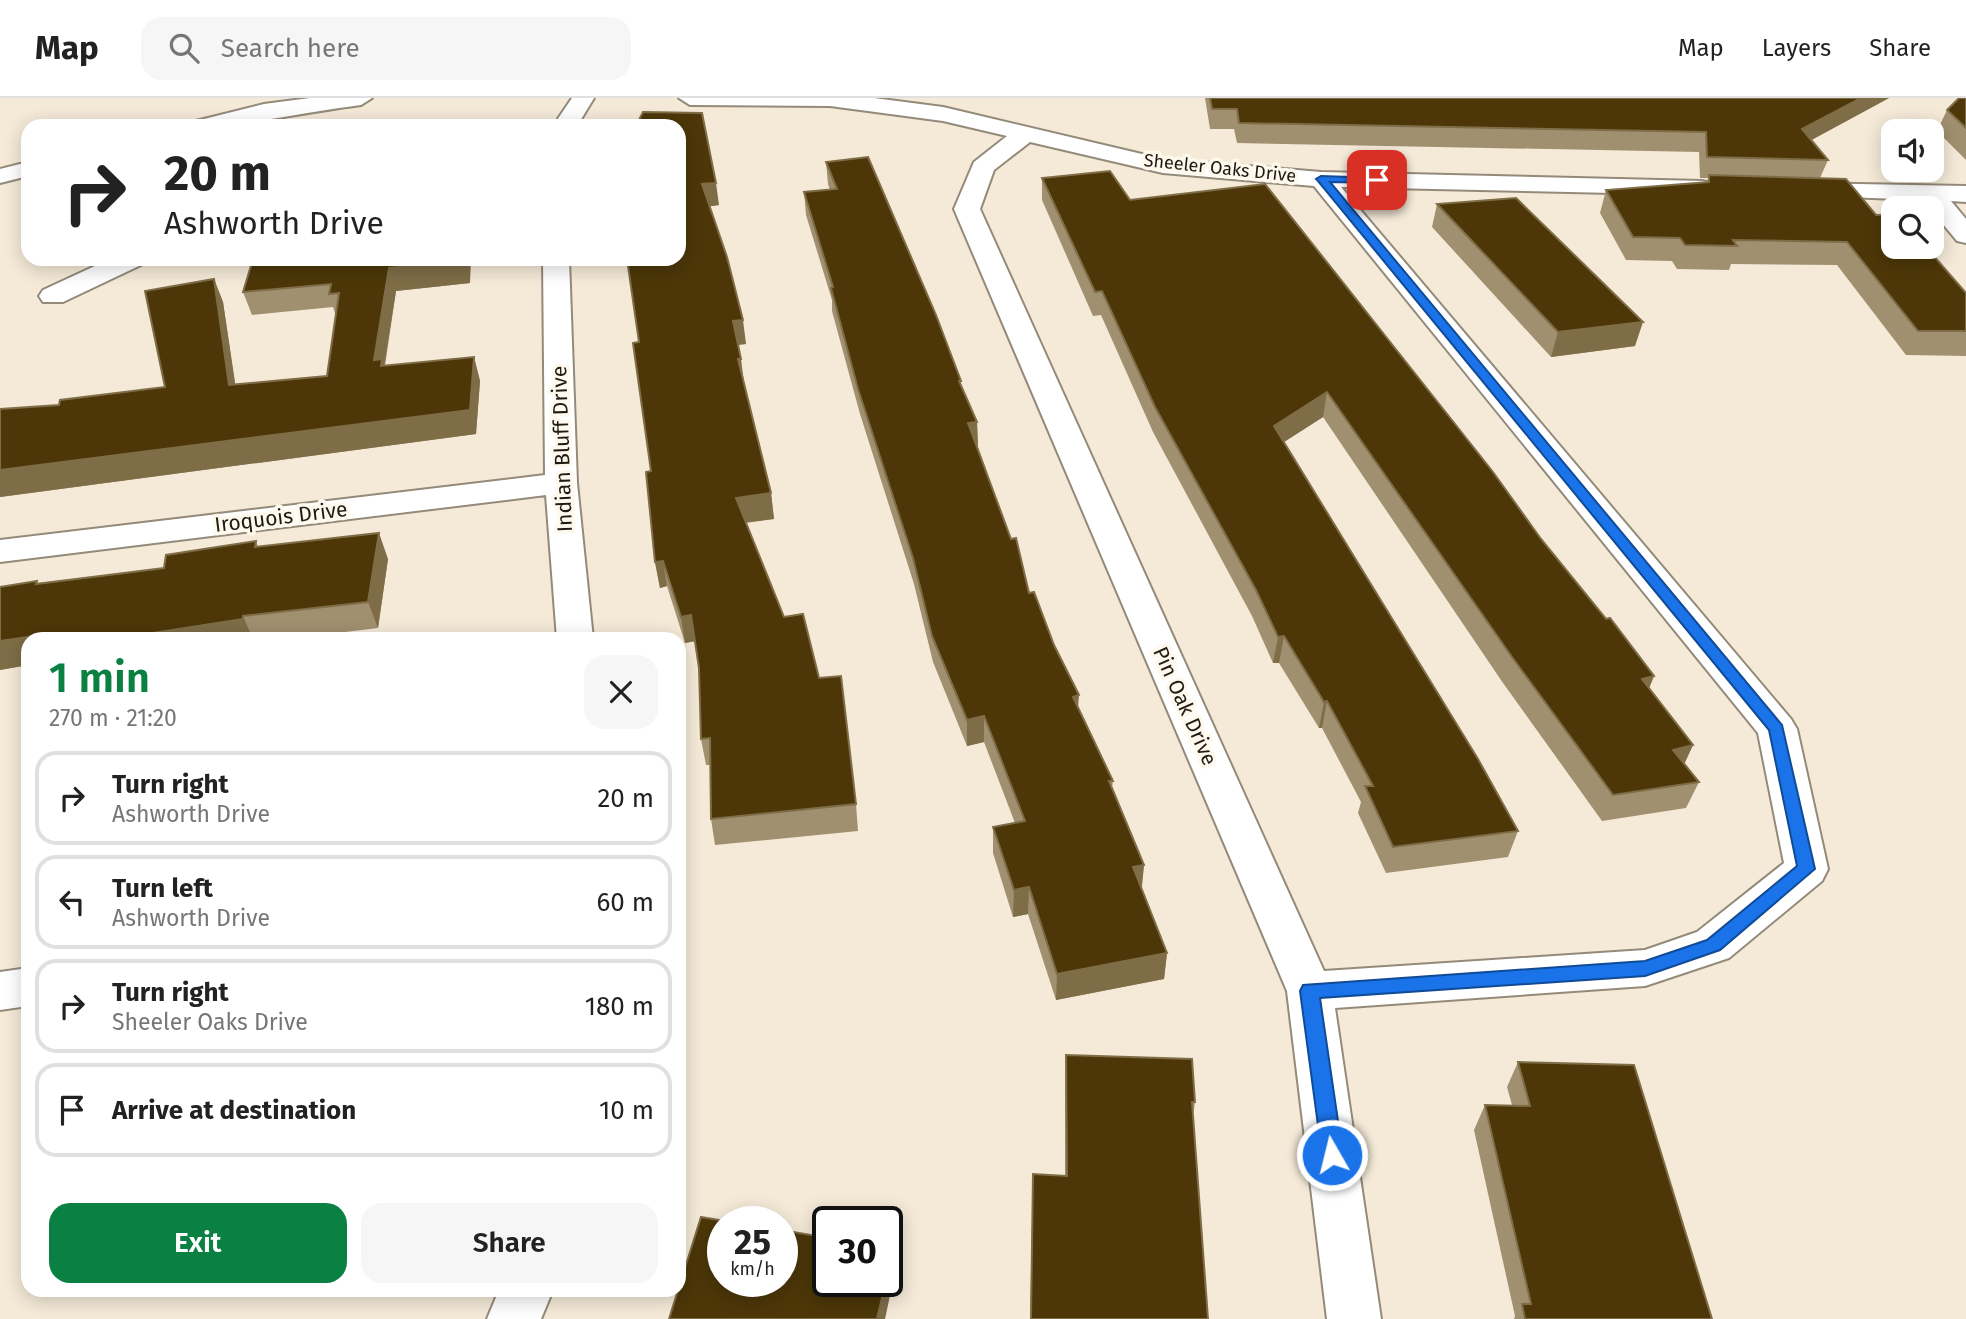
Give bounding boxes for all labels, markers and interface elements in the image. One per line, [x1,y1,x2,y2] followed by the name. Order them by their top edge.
[141,17,631,80] search box
[35,28,99,68] text: Map
[165,29,203,67] icon: search
[221,33,360,64] text: Search here
[1678,34,1724,62] text: Map
[1762,34,1831,62] text: Layers
[1869,34,1931,62] text: Share
[1881,119,1944,259] map controls
[1881,119,1944,182] button: sound
[164,144,271,203] text: 20 m
[49,147,140,238] icon: right
[1143,149,1297,187] street label: Sheeler Oaks Drive
[1347,150,1407,210] pin
[1358,161,1396,199] icon: arrive
[1881,196,1944,259] button: search
[164,204,384,242] text: Ashworth Drive
[546,365,578,533] street label: Indian Bluff Drive
[213,496,349,538] street label: Iroquois Drive
[1147,643,1223,769] street label: Pin Oak Drive
[49,653,150,703] text: 1 min
[584,655,658,729] button: close
[49,704,177,732] text: 270 m · 21:20
[112,769,229,800] text: Turn right
[53,779,91,817] icon: right
[597,783,654,814] text: 20 m
[112,800,270,828] text: Ashworth Drive
[112,873,213,904] text: Turn left
[53,883,91,921] icon: left
[596,887,654,918] text: 60 m
[112,904,270,932] text: Ashworth Drive
[112,977,229,1008] text: Turn right
[53,987,91,1025] icon: right
[585,991,654,1022] text: 180 m
[112,1008,308,1036] text: Sheeler Oaks Drive
[53,1091,91,1129] icon: arrive
[112,1095,356,1126] text: Arrive at destination
[599,1095,654,1126] text: 10 m
[1295,1118,1369,1192] position arrow
[49,1203,347,1283] button: Exit
[361,1203,658,1283] button: Share
[812,1206,903,1297] speed limit sign: 30
[734,1221,771,1263] text: 25
[730,1258,775,1280] text: km/h

